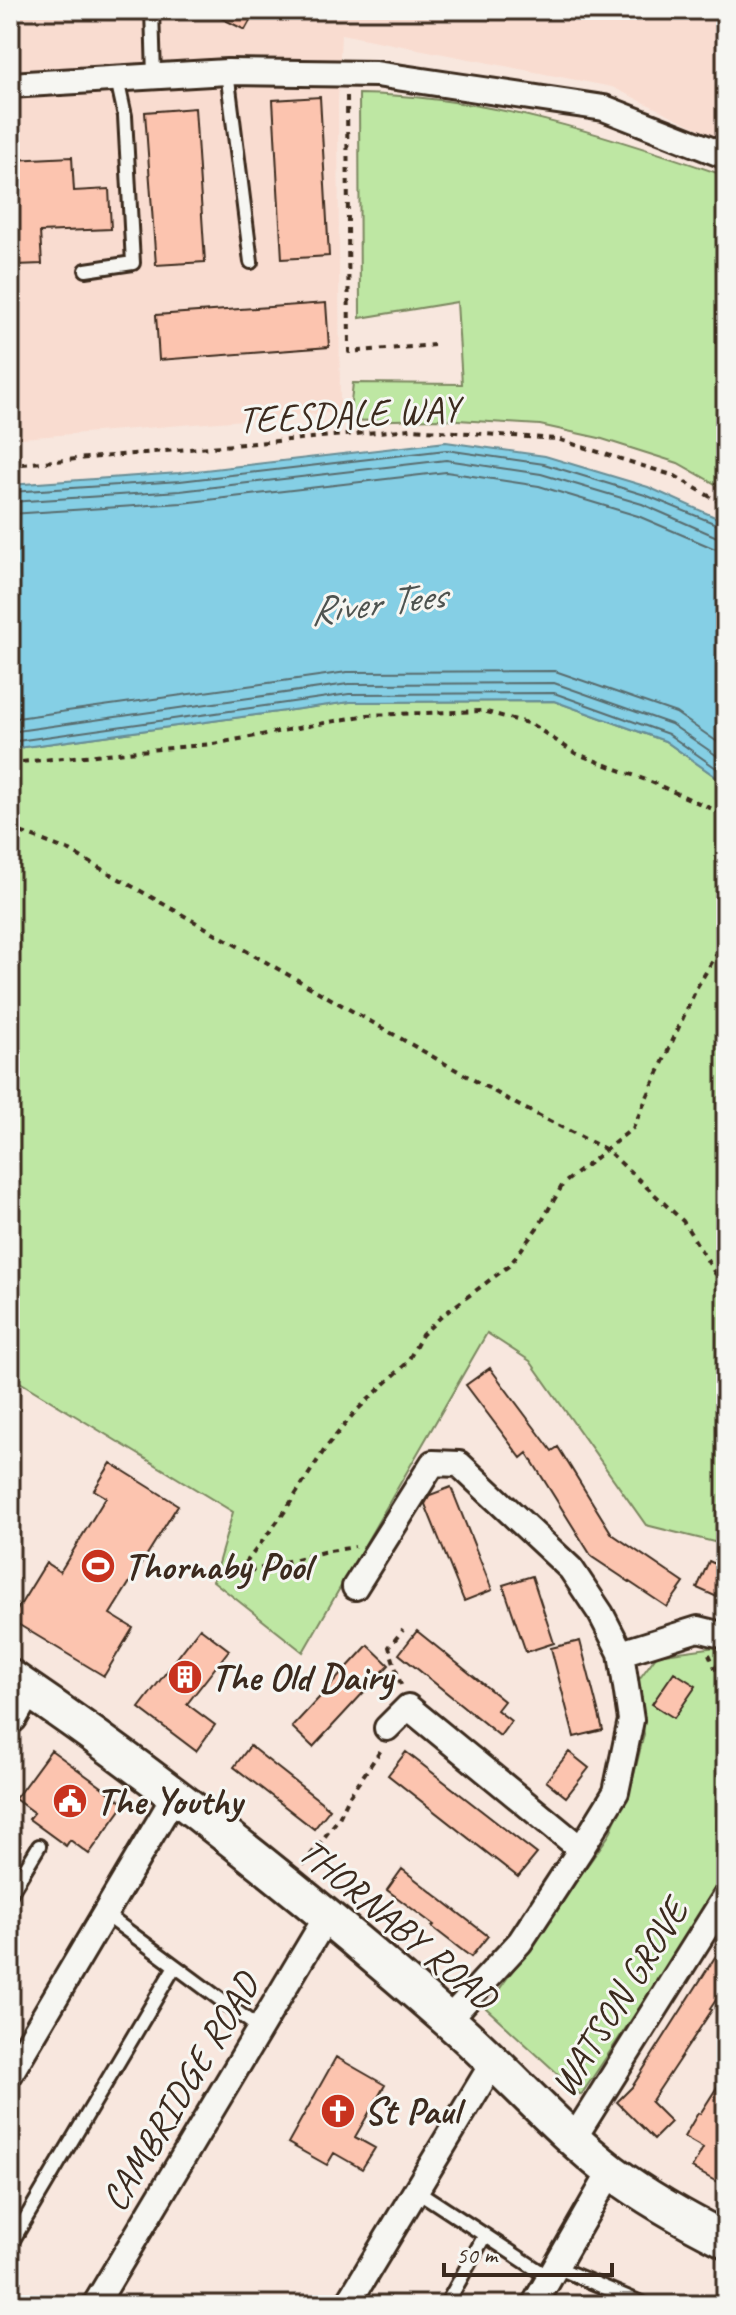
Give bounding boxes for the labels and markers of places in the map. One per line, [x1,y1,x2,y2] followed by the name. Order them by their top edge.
[124,1543,318,1590] place label: Thornaby Pool
[79,1547,117,1585] sports icon: Thornaby Pool
[211,1654,396,1701] place label: The Old Dairy
[166,1658,204,1696] building icon: The Old Dairy
[96,1778,246,1825] place label: The Youthy
[51,1782,89,1820] public building icon: The Youthy
[364,2088,467,2135] place label: St Paul
[319,2092,357,2130] church icon: St Paul

